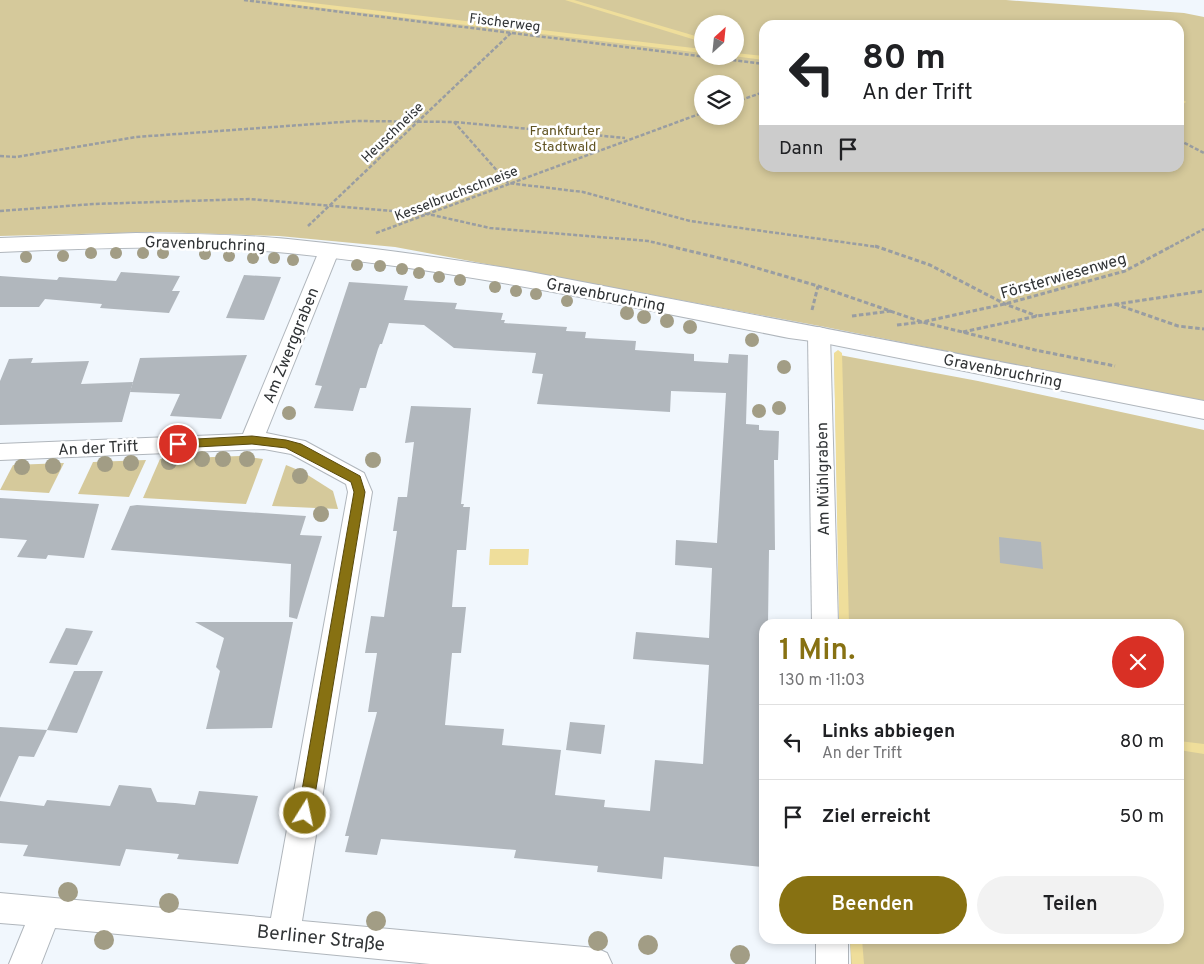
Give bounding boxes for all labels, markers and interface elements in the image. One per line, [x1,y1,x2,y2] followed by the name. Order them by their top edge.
[468,11,541,36] street label: Fischerweg
[694,15,744,65] north arrow
[694,15,744,125] map controls
[862,37,946,81] text: 80 m
[779,40,844,105] icon: left
[694,75,744,125] button: layers
[862,80,973,107] text: An der Trift
[358,99,428,167] street label: Heuschneise
[530,123,601,156] park label: Frankfurter Stadtwald
[834,135,862,163] icon: arrive
[779,137,824,161] text: Dann
[392,163,521,226] street label: Kesselbruchschneise
[144,233,266,257] street label: Gravenbruchring
[998,249,1129,304] street label: Försterwiesenweg
[544,275,667,317] street label: Gravenbruchring
[260,285,324,407] street label: Am Zwerggraben
[941,351,1064,393] street label: Gravenbruchring
[813,422,835,536] street label: Am Mühlgraben
[157,423,199,465] pin
[164,430,192,458] icon: arrive
[57,437,139,461] street label: An der Trift
[779,633,855,670] text: 1 Min.
[1112,636,1164,688] button: close
[779,671,865,691] text: 130 m · 11:03
[822,720,955,744] text: Links abbiegen
[779,728,807,756] icon: left
[1120,730,1164,754] text: 80 m
[822,744,902,764] text: An der Trift
[278,786,330,838] position arrow
[779,803,807,831] icon: arrive
[822,805,931,829] text: Ziel erreicht
[1119,805,1164,829] text: 50 m
[779,876,967,934] button: Beenden
[977,876,1164,934] button: Teilen
[256,920,386,958] street label: Berliner Straße

